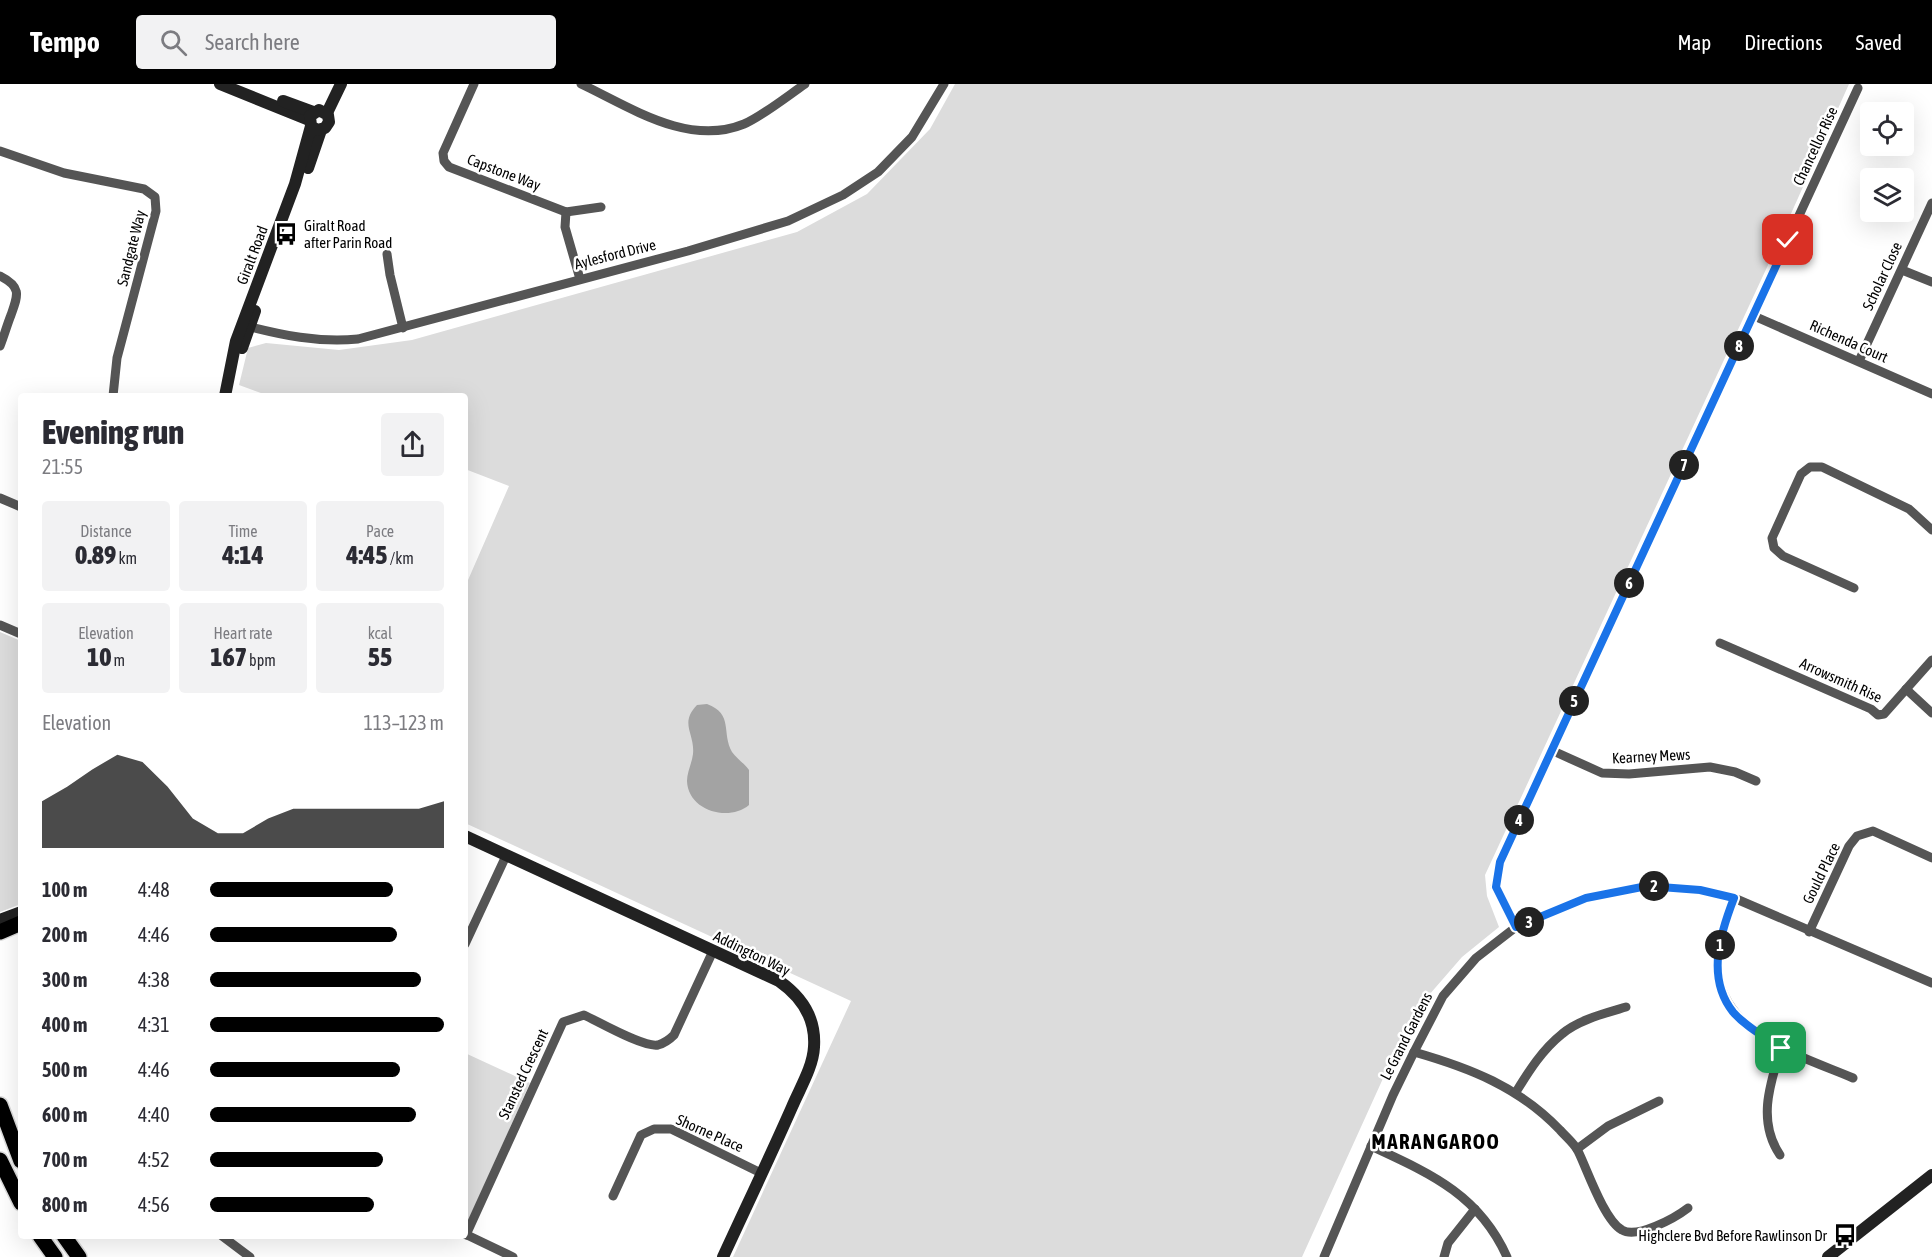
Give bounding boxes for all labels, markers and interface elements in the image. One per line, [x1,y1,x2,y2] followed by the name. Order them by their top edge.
[136,15,556,69] search box
[30,26,100,58] text: Tempo
[157,26,190,59] icon: search
[205,29,300,55] text: Search here
[1677,30,1711,54] text: Map
[1744,30,1823,54] text: Directions
[1856,30,1902,54] text: Saved
[1860,102,1914,222] map controls
[1860,102,1914,156] button: locate
[1789,104,1841,188] street label: Chancellor Rise
[465,150,543,194] street label: Capstone Way
[1860,168,1914,222] button: layers
[113,208,149,288] street label: Sandgate Way
[1762,214,1813,265] pin
[304,217,392,251] place label: Giralt Road after Parin Road
[273,221,299,247] bus stop icon: Giralt Road after Parin Road
[233,223,271,287] street label: Giralt Road
[1771,223,1804,256] icon: check
[573,236,658,272] street label: Aylesford Drive
[1859,239,1905,313] street label: Scholar Close
[1807,316,1891,366] street label: Richenda Court
[1724,331,1754,361] pin: 8
[1735,337,1743,355] text: 8
[42,413,184,451] text: Evening run
[381,413,444,476] button: share
[1669,450,1699,480] pin: 7
[42,455,83,478] text: 21:55
[1680,456,1688,474] text: 7
[80,522,132,540] text: Distance
[228,522,258,540] text: Time
[366,522,394,540] text: Pace
[75,540,116,570] text: 0.89
[222,540,264,570] text: 4:14
[346,540,388,570] text: 4:45
[116,549,137,567] text: km
[388,549,414,567] text: /km
[1614,568,1644,598] pin: 6
[1625,574,1633,592] text: 6
[78,624,134,642] text: Elevation
[214,624,272,642] text: Heart rate
[368,624,392,642] text: kcal
[87,642,111,672] text: 10
[210,642,247,672] text: 167
[368,642,392,672] text: 55
[111,651,125,669] text: m
[247,651,276,669] text: bpm
[1797,654,1885,706] street label: Arrowsmith Rise
[1559,686,1589,716] pin: 5
[1570,692,1578,710] text: 5
[42,711,111,734] text: Elevation
[363,711,444,734] text: 113–123 m
[1611,745,1691,767] street label: Kearney Mews
[1504,805,1534,835] pin: 4
[1515,811,1523,829] text: 4
[1799,839,1843,906] street label: Gould Place
[1639,871,1669,901] pin: 2
[1650,877,1658,895] text: 2
[42,878,87,901] text: 100 m
[138,878,170,901] text: 4:48
[1514,907,1544,937] pin: 3
[1525,913,1533,931] text: 3
[42,923,87,946] text: 200 m
[138,923,170,946] text: 4:46
[711,927,793,979] street label: Addington Way
[1705,930,1735,960] pin: 1
[1716,936,1724,954] text: 1
[42,968,87,991] text: 300 m
[138,968,170,991] text: 4:38
[1377,989,1435,1083] street label: Le Grand Gardens
[42,1013,87,1036] text: 400 m
[138,1013,170,1036] text: 4:31
[1755,1022,1806,1073] pin
[495,1026,551,1122] street label: Stansted Crescent
[1764,1031,1797,1064] icon: arrive
[42,1058,87,1081] text: 500 m
[138,1058,170,1081] text: 4:46
[42,1103,87,1126] text: 600 m
[138,1103,170,1126] text: 4:40
[674,1111,746,1155] street label: Shorne Place
[1372,1129,1500,1153] district label: MARANGAROO
[42,1148,87,1171] text: 700 m
[138,1148,170,1171] text: 4:52
[42,1193,87,1216] text: 800 m
[138,1193,170,1216] text: 4:56
[1832,1222,1858,1248] bus stop icon: Highclere Bvd Before Rawlinson Dr
[1638,1227,1828,1244] place label: Highclere Bvd Before Rawlinson Dr

